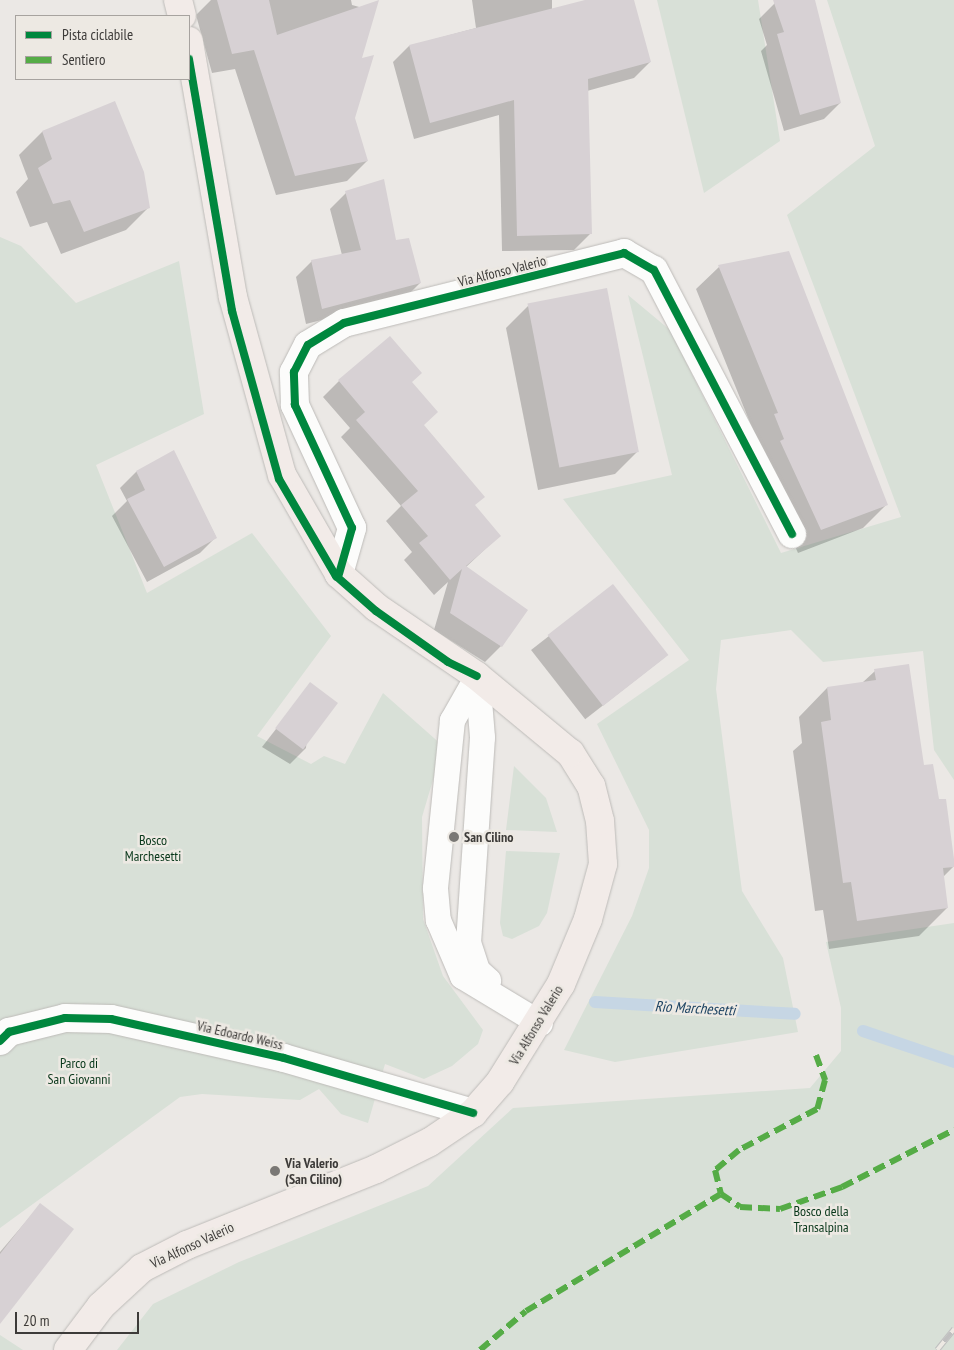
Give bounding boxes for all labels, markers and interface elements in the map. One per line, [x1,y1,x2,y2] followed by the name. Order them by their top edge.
[15,15,190,80] legend
[62,25,133,44] text: Pista ciclabile
[62,50,105,69] text: Sentiero
[456,252,548,290] street label: Via Alfonso Valerio
[464,829,514,845] place label: San Cilino
[448,831,460,843] marker: San Cilino
[125,832,181,864] park label: Bosco Marchesetti
[505,982,567,1068] street label: Via Alfonso Valerio
[654,997,736,1019] water label: Rio Marchesetti
[195,1017,285,1053] street label: Via Edoardo Weiss
[48,1055,110,1088] park label: Parco di San Giovanni
[285,1155,342,1188] place label: Via Valerio (San Cilino)
[269,1165,281,1177] marker: Via Valerio (San Cilino)
[793,1203,849,1236] park label: Bosco della Transalpina
[147,1218,237,1272] street label: Via Alfonso Valerio
[18,1302,141,1334] scale bar
[23,1311,49,1330] text: 20 m

